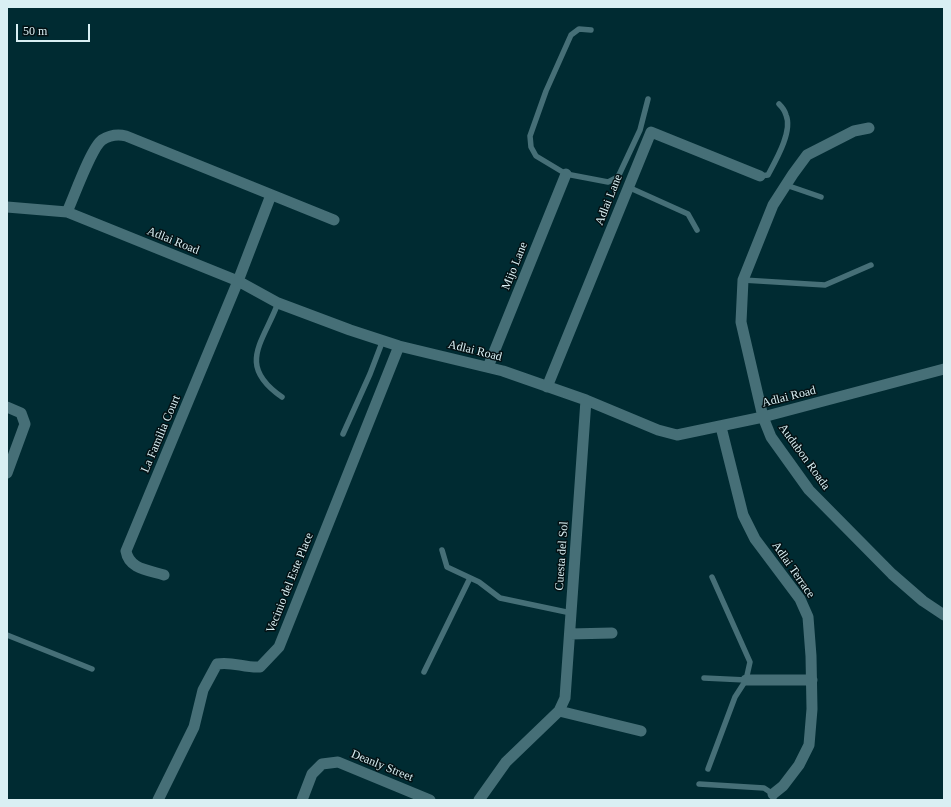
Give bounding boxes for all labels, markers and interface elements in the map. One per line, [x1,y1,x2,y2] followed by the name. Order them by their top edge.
[18,16,92,42] scale bar
[23,24,47,38] text: 50 m
[592,172,626,228] street label: Adlai Lane
[145,224,201,258] street label: Adlai Road
[499,240,531,292] street label: Mijo Lane
[447,337,503,365] street label: Adlai Road
[761,383,817,411] street label: Adlai Road
[138,393,184,475] street label: La Familia Court
[775,421,833,493] street label: Audubon Roada
[552,521,572,591] street label: Cuesta del Sol
[263,531,317,635] street label: Vecinio del Este Place
[768,539,818,601] street label: Adlai Terrace
[349,747,415,785] street label: Deanly Street

